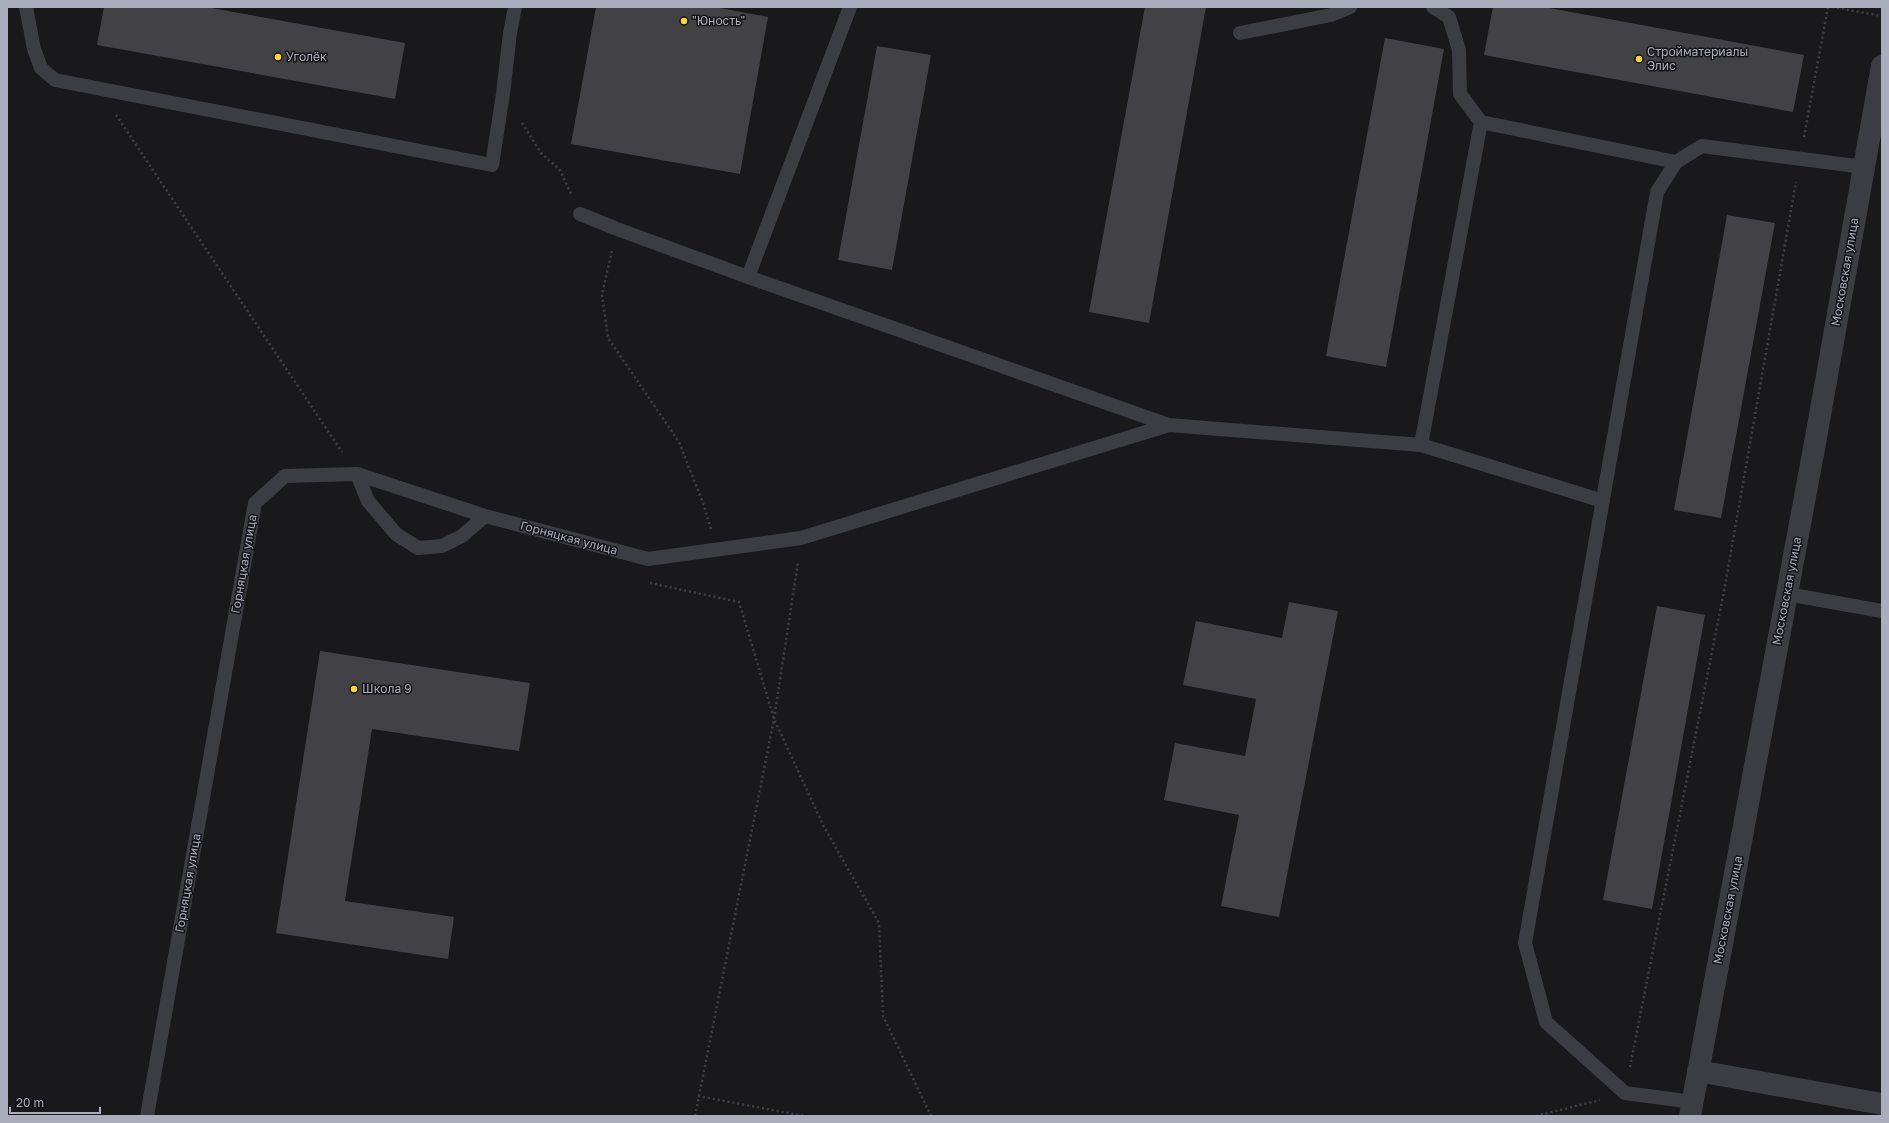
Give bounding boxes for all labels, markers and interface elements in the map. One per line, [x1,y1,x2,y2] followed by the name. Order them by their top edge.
[692,13,745,28] place label: "Юность"
[679,16,689,26] marker: "Юность"
[1647,44,1748,73] place label: Стройматериалы Элис
[286,49,327,64] place label: Уголёк
[273,52,283,62] marker: Уголёк
[1634,54,1644,64] marker: Стройматериалы Элис
[1828,217,1861,327] street label: Московская улица
[227,513,260,615] street label: Горняцкая улица
[519,517,619,558] street label: Горняцкая улица
[1769,536,1804,646] street label: Московская улица
[362,681,411,696] place label: Школа 9
[349,684,359,694] marker: Школа 9
[171,832,204,934] street label: Горняцкая улица
[1710,855,1745,965] street label: Московская улица
[10,1089,100,1115] scale bar
[16,1095,44,1110] text: 20 m

